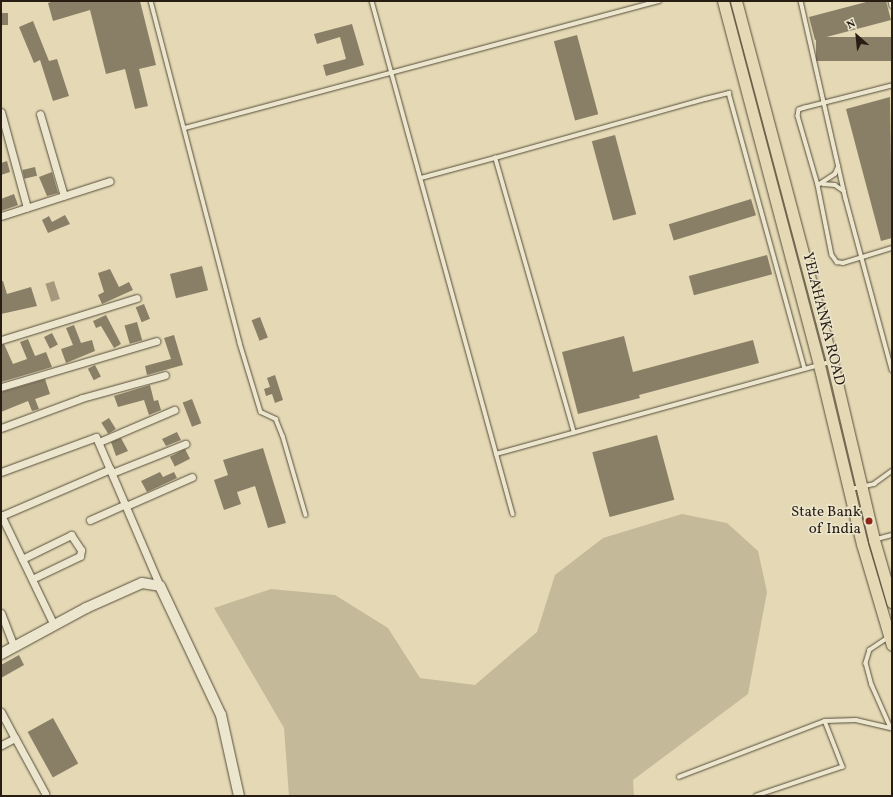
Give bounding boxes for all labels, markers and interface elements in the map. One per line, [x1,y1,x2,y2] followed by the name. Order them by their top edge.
[837,16,877,56] north arrow
[844,16,858,33] text: N
[798,251,848,387] street label: YELAHANKA ROAD
[791,503,861,538] place label: State Bank of India
[864,516,874,526] marker: State Bank of India

